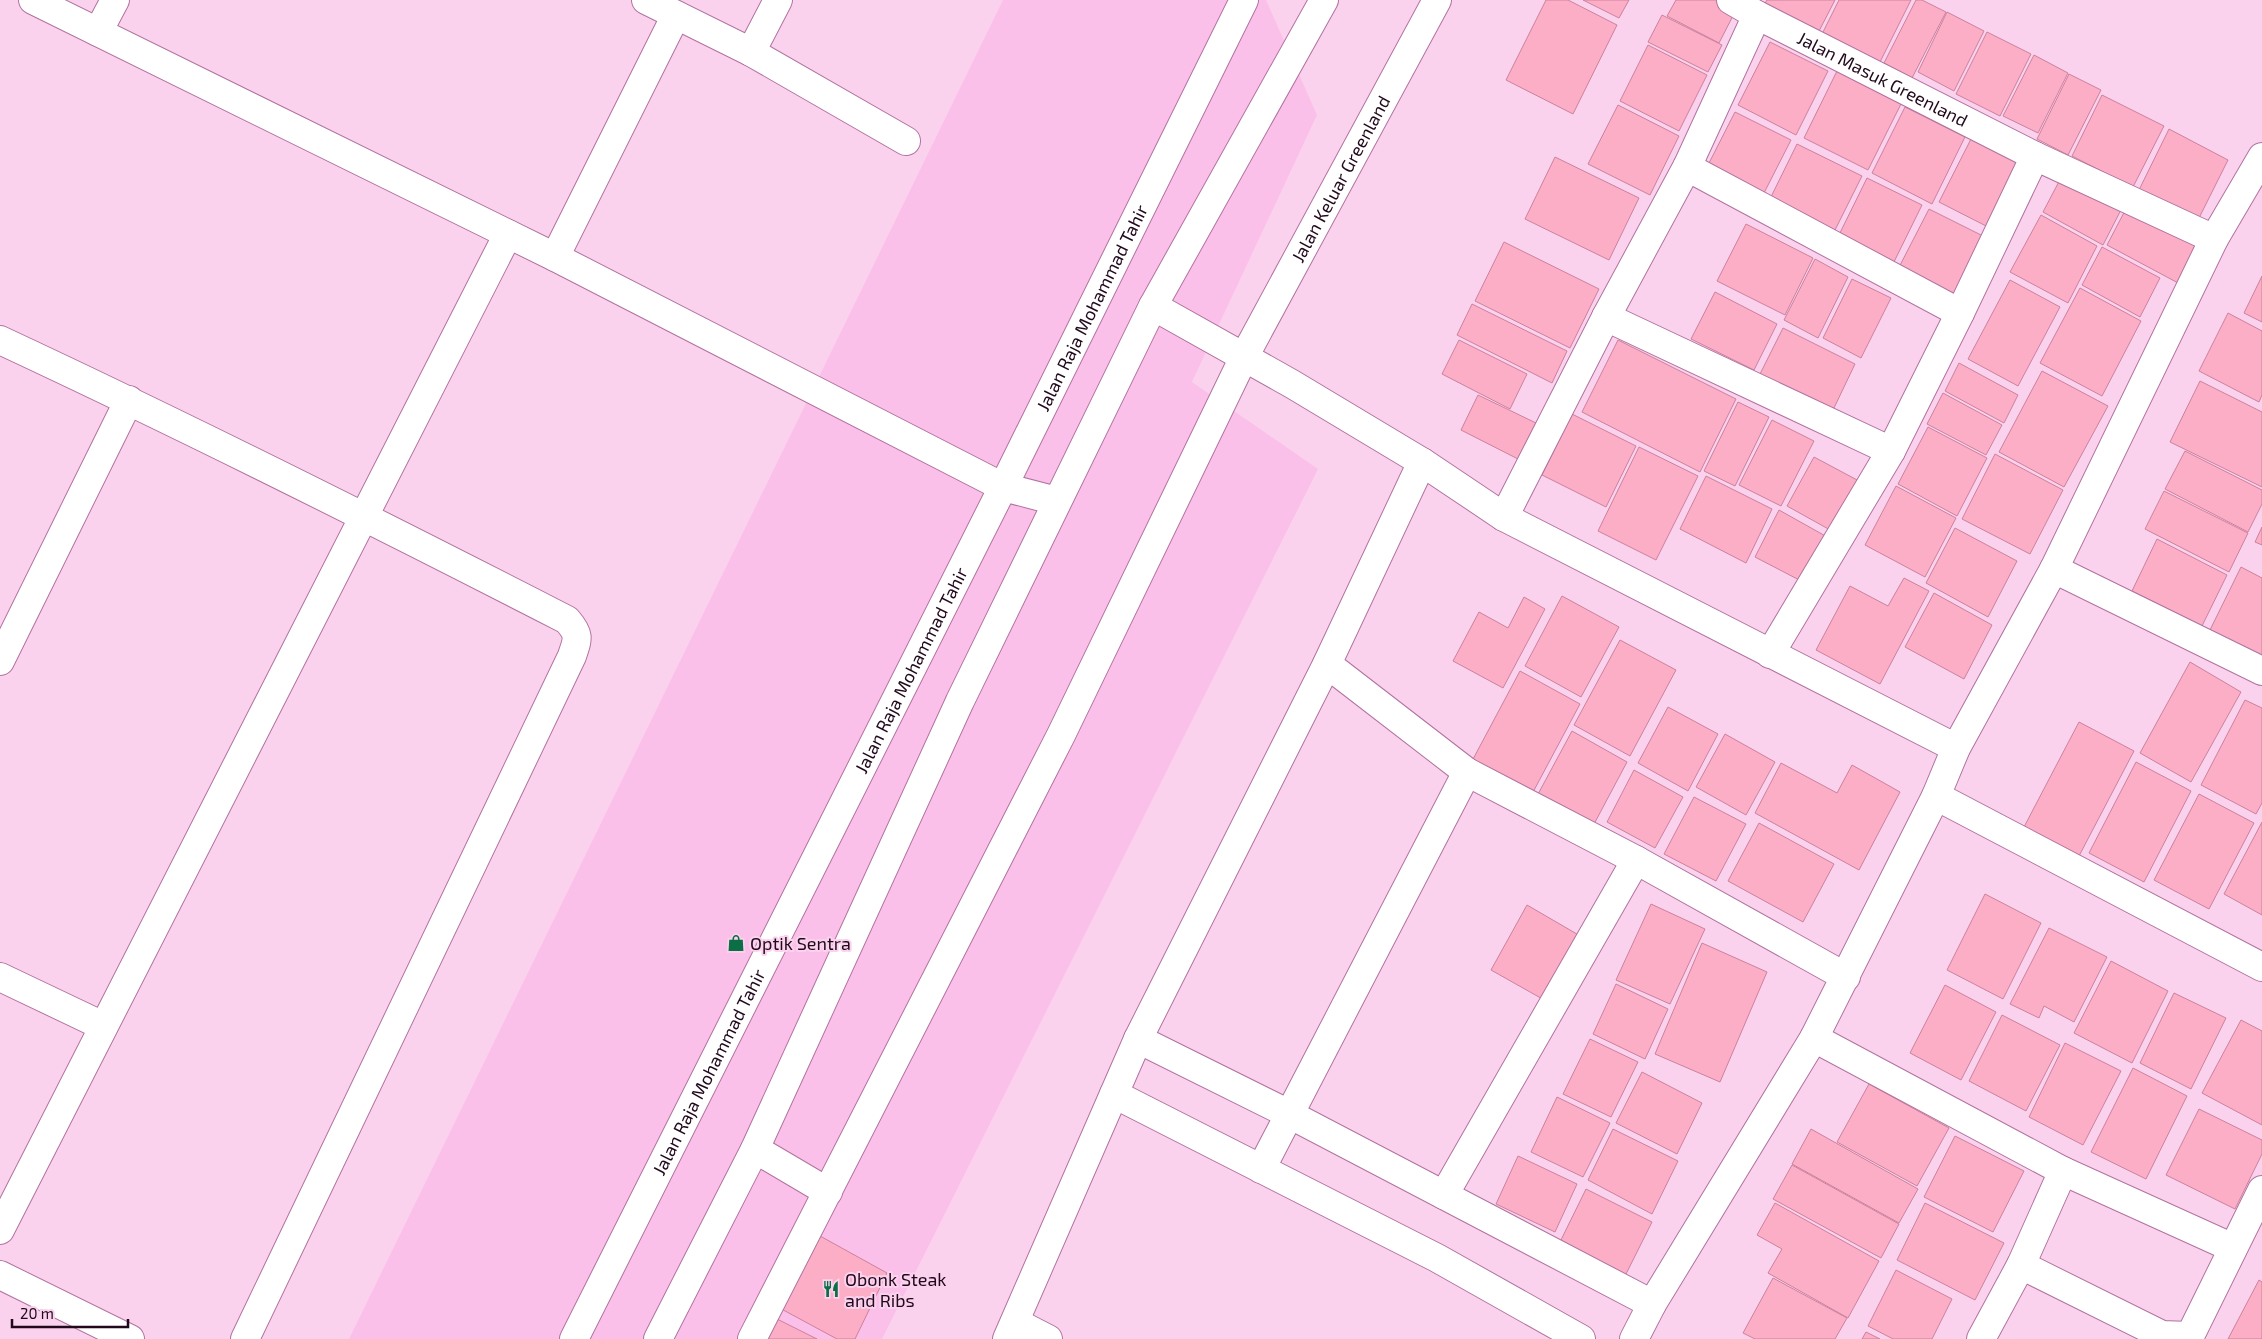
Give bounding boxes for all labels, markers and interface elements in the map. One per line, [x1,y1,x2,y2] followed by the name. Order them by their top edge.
[1794,26,1972,131] street label: Jalan Masuk Greenland
[1286,92,1394,266] street label: Jalan Keluar Greenland
[1031,201,1152,415] street label: Jalan Raja Mohammad Tahir
[850,563,972,777] street label: Jalan Raja Mohammad Tahir
[750,932,851,954] place label: Optik Sentra
[726,933,746,953] shop icon: Optik Sentra
[647,965,770,1179] street label: Jalan Raja Mohammad Tahir
[845,1268,947,1311] place label: Obonk Steak and Ribs
[821,1279,841,1299] restaurant icon: Obonk Steak and Ribs
[12,1296,129,1328] scale bar
[20,1304,54,1322] text: 20 m

